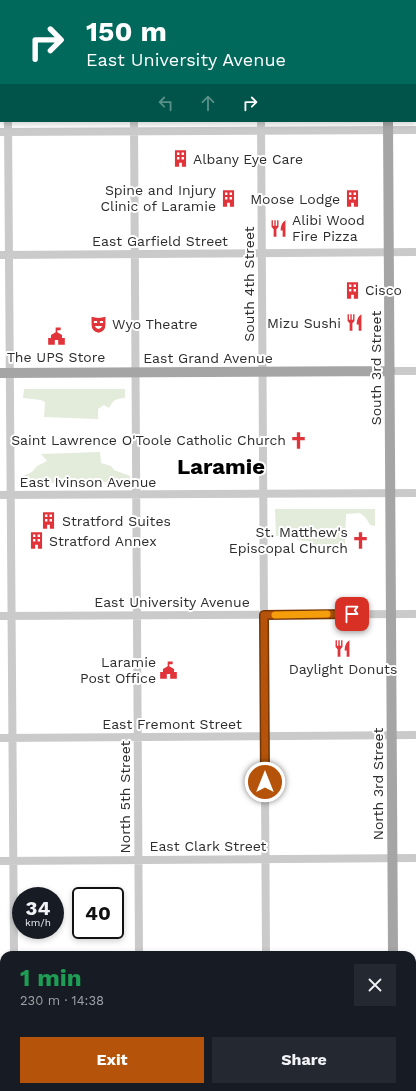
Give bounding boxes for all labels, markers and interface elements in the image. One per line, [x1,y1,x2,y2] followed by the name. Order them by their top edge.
[86,15,167,48] text: 150 m
[20,16,72,68] icon: right
[86,49,286,70] text: East University Avenue
[155,92,177,114] icon: left
[197,92,219,114] icon: ahead
[239,92,261,114] icon: right
[170,149,190,169] building icon: Albany Eye Care
[193,151,303,167] place label: Albany Eye Care
[101,182,217,214] place label: Spine and Injury Clinic of Laramie
[219,188,239,208] building icon: Spine and Injury Clinic of Laramie
[343,189,363,209] building icon: Moose Lodge
[250,191,340,207] place label: Moose Lodge
[292,212,365,244] place label: Alibi Wood Fire Pizza
[269,218,289,238] restaurant icon: Alibi Wood Fire Pizza
[241,226,257,342] street label: South 4th Street
[92,233,228,249] street label: East Garfield Street
[342,280,362,300] building icon: Cisco
[365,282,402,298] place label: Cisco
[368,311,384,425] street label: South 3rd Street
[344,313,364,333] restaurant icon: Mizu Sushi
[89,314,109,334] theatre icon: Wyo Theatre
[267,315,341,331] place label: Mizu Sushi
[112,316,197,332] place label: Wyo Theatre
[46,327,66,347] public building icon: The UPS Store
[7,349,105,365] place label: The UPS Store
[143,350,273,366] street label: East Grand Avenue
[289,430,309,450] church icon: Saint Lawrence O'Toole Catholic Church
[11,432,286,448] place label: Saint Lawrence O'Toole Catholic Church
[177,454,265,479] district label: Laramie
[20,474,156,490] street label: East Ivinson Avenue
[39,511,59,531] building icon: Stratford Suites
[62,513,171,529] place label: Stratford Suites
[229,524,348,556] place label: St. Matthew's Episcopal Church
[351,530,371,550] church icon: St. Matthew's Episcopal Church
[26,531,46,551] building icon: Stratford Annex
[49,533,157,549] place label: Stratford Annex
[94,594,250,610] street label: East University Avenue
[335,597,369,631] pin
[341,603,363,625] icon: arrive
[333,639,353,659] restaurant icon: Daylight Donuts
[80,654,156,686] place label: Laramie Post Office
[159,660,179,680] public building icon: Laramie Post Office
[289,661,397,677] place label: Daylight Donuts
[102,716,242,732] street label: East Fremont Street
[370,728,386,840] street label: North 3rd Street
[117,740,133,853] street label: North 5th Street
[244,761,286,803] position arrow
[150,838,267,854] street label: East Clark Street
[72,887,124,939] speed limit sign: 40
[26,896,50,920] text: 34
[25,917,51,928] text: km/h
[20,964,82,992] text: 1 min
[354,964,396,1006] button: close
[20,993,104,1008] text: 230 m · 14:38
[20,1037,204,1083] button: Exit
[212,1037,396,1083] button: Share

